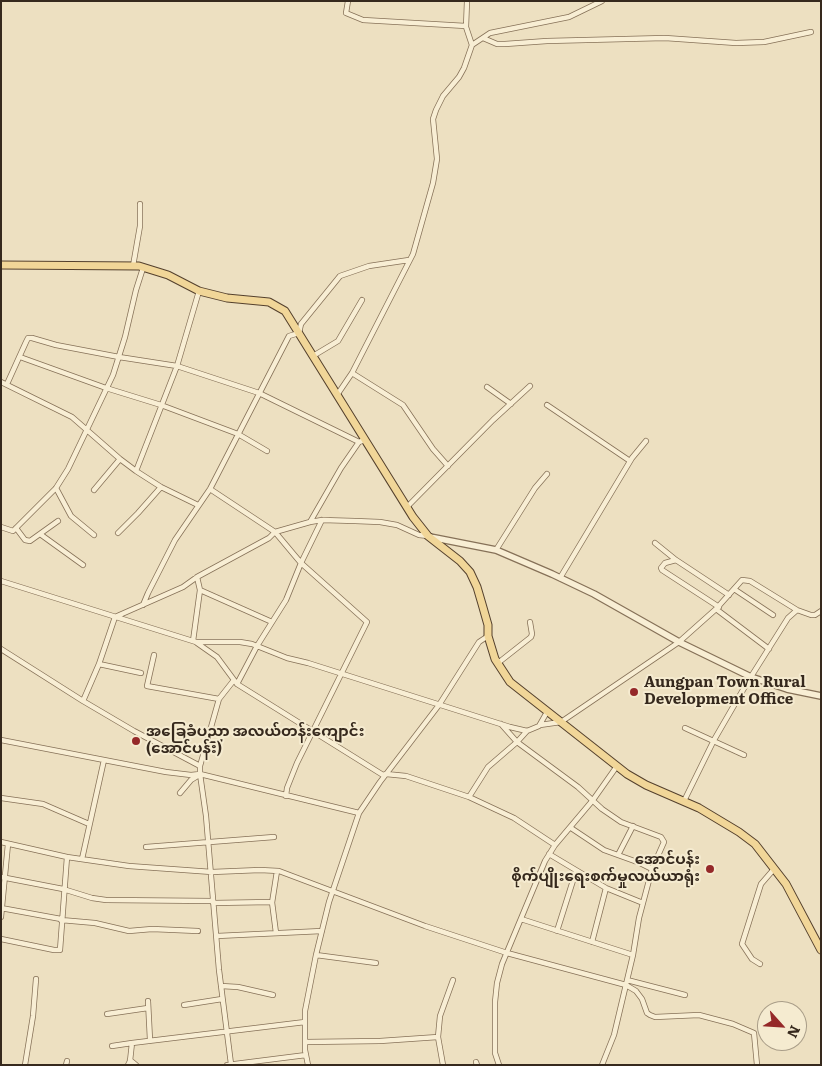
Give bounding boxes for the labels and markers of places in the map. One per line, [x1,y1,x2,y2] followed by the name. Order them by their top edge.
[644,674,806,709] place label: Aungpan Town Rural Development Office
[628,686,640,698] marker: Aungpan Town Rural Development Office
[146,723,364,758] place label: အခြေခံပညာ အလယ်တန်းကျောင်း (အောင်ပန်း)
[130,735,142,747] marker: အခြေခံပညာ အလယ်တန်းကျောင်း (အောင်ပန်း)
[511,851,700,886] place label: အောင်ပန်း စိုက်ပျိုးရေးစက်မှုလယ်ယာရုံး
[704,863,716,875] marker: အောင်ပန်း စိုက်ပျိုးရေးစက်မှုလယ်ယာရုံး

